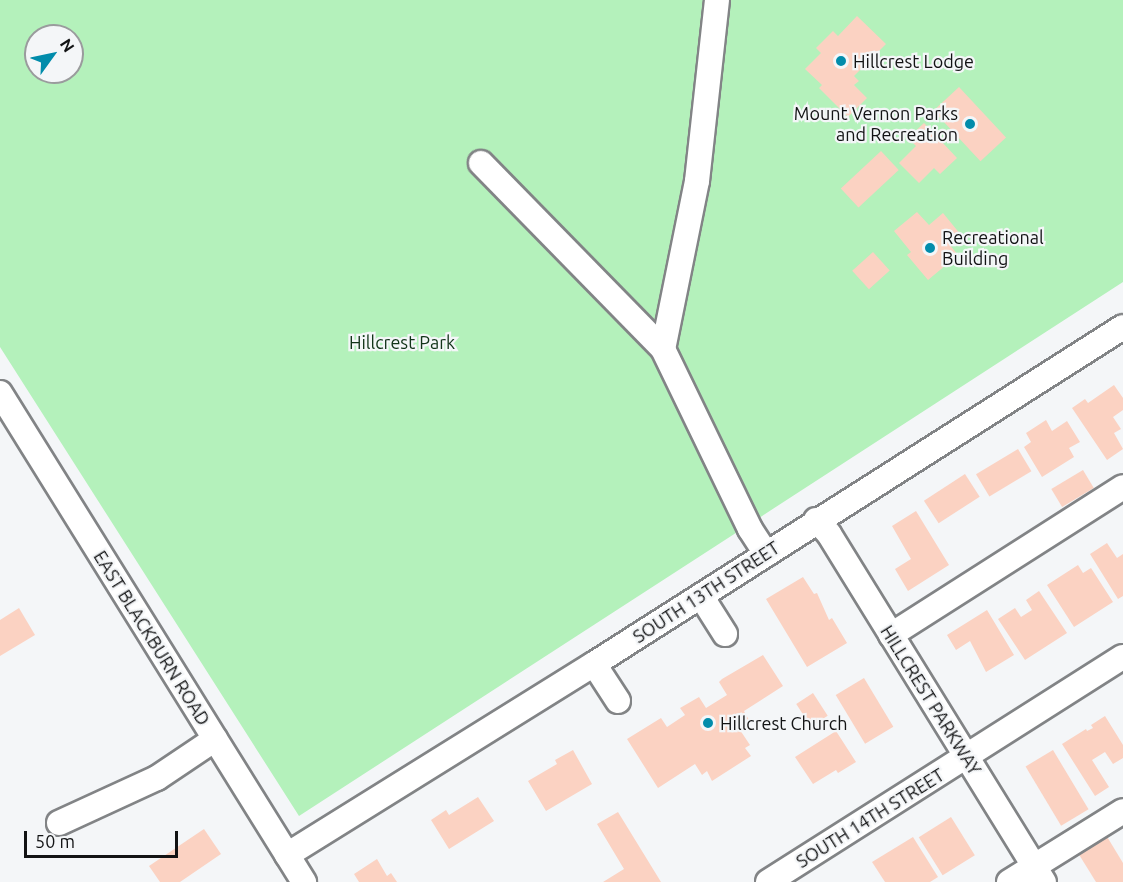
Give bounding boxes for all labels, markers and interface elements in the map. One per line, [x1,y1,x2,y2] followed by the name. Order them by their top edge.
[24,24,84,84] north arrow
[57,35,78,55] text: N
[853,50,974,72] place label: Hillcrest Lodge
[834,54,848,68] marker: Hillcrest Lodge
[794,103,958,146] place label: Mount Vernon Parks and Recreation
[963,117,977,131] marker: Mount Vernon Parks and Recreation
[942,227,1044,270] place label: Recreational Building
[923,241,937,255] marker: Recreational Building
[349,331,455,353] park label: Hillcrest Park
[629,537,783,647] street label: SOUTH 13TH STREET
[89,547,215,729] street label: EAST BLACKBURN ROAD
[876,621,986,779] street label: HILLCREST PARKWAY
[720,712,848,734] place label: Hillcrest Church
[701,716,715,730] marker: Hillcrest Church
[792,764,948,872] street label: SOUTH 14TH STREET
[27,819,182,857] scale bar
[35,831,75,851] text: 50 m

